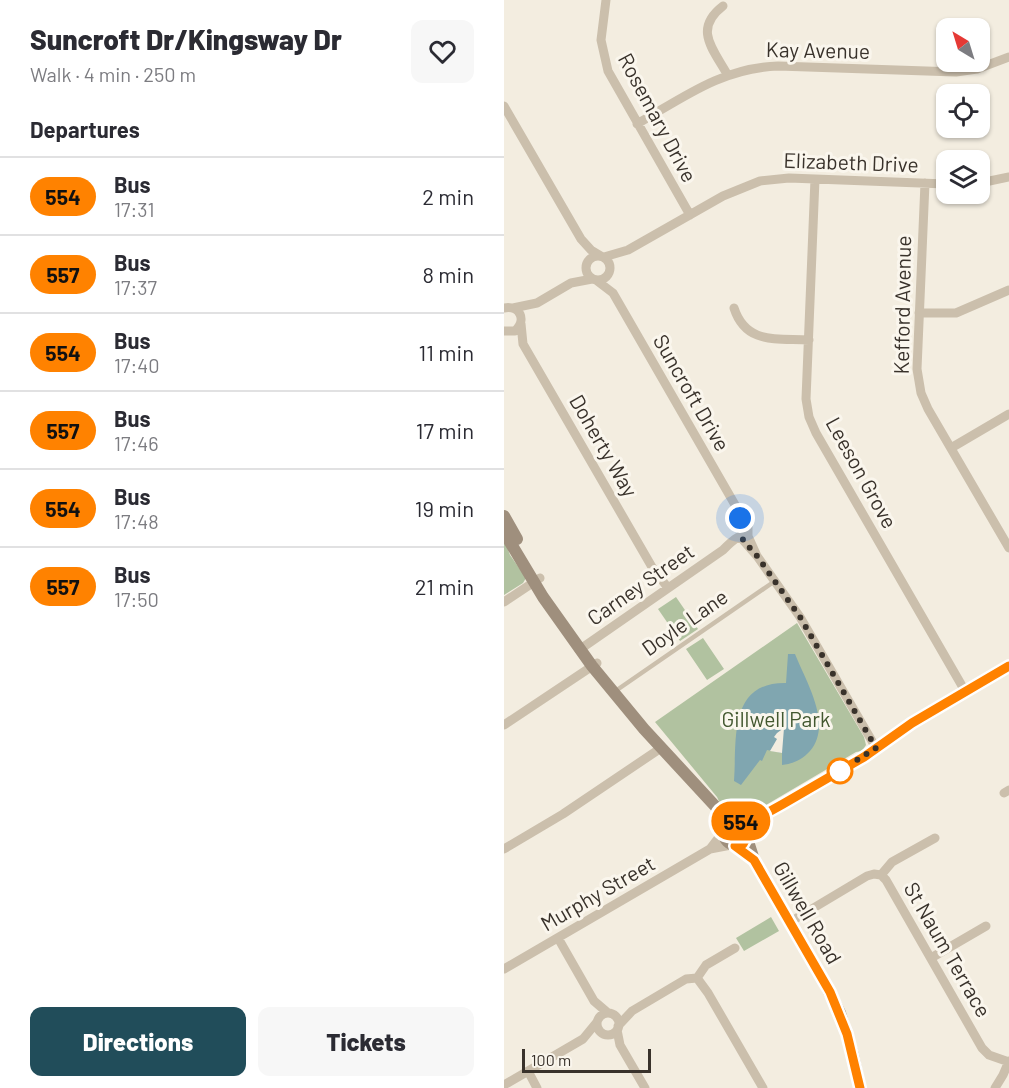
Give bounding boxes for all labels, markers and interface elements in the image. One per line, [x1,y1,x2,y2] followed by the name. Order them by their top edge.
[936,18,990,72] north arrow
[936,18,990,204] map controls
[411,20,474,83] button: heart
[30,22,342,56] text: Suncroft Dr/Kingsway Dr
[766,36,870,63] street label: Kay Avenue
[614,49,703,186] street label: Rosemary Drive
[30,62,196,86] text: Walk · 4 min · 250 m
[936,84,990,138] button: locate
[30,116,140,142] text: Departures
[783,147,919,176] street label: Elizabeth Drive
[936,150,990,204] button: layers
[114,171,151,197] text: Bus
[422,183,474,209] text: 2 min
[45,184,81,209] text: 554
[114,197,154,221] text: 17:31
[888,235,915,375] street label: Kefford Avenue
[114,249,151,275] text: Bus
[422,261,474,287] text: 8 min
[46,262,80,287] text: 557
[114,275,157,299] text: 17:37
[114,327,151,353] text: Bus
[649,329,736,455] street label: Suncroft Drive
[418,339,474,365] text: 11 min
[45,340,81,365] text: 554
[114,353,160,377] text: 17:40
[565,390,644,501] street label: Doherty Way
[114,405,151,431] text: Bus
[821,412,903,532] street label: Leeson Grove
[416,417,474,443] text: 17 min
[46,418,80,443] text: 557
[114,431,159,455] text: 17:46
[114,483,151,509] text: Bus
[415,495,474,521] text: 19 min
[45,496,81,521] text: 554
[725,503,755,533] your location
[114,509,159,533] text: 17:48
[582,538,698,630] street label: Carney Street
[114,561,151,587] text: Bus
[415,573,474,599] text: 21 min
[46,574,80,599] text: 557
[636,583,732,660] street label: Doyle Lane
[114,587,159,611] text: 17:50
[722,706,831,731] park label: Gillwell Park
[827,758,853,784] unlabelled marker
[706,802,776,840] line badge: 554
[723,809,759,834] text: 554
[536,850,659,935] street label: Murphy Street
[769,857,848,968] street label: Gillwell Road
[900,877,997,1021] street label: St Naum Terrace
[30,1007,246,1076] button: Directions
[258,1007,474,1076] button: Tickets
[522,1046,651,1074] scale bar
[531,1050,571,1069] text: 100 m

